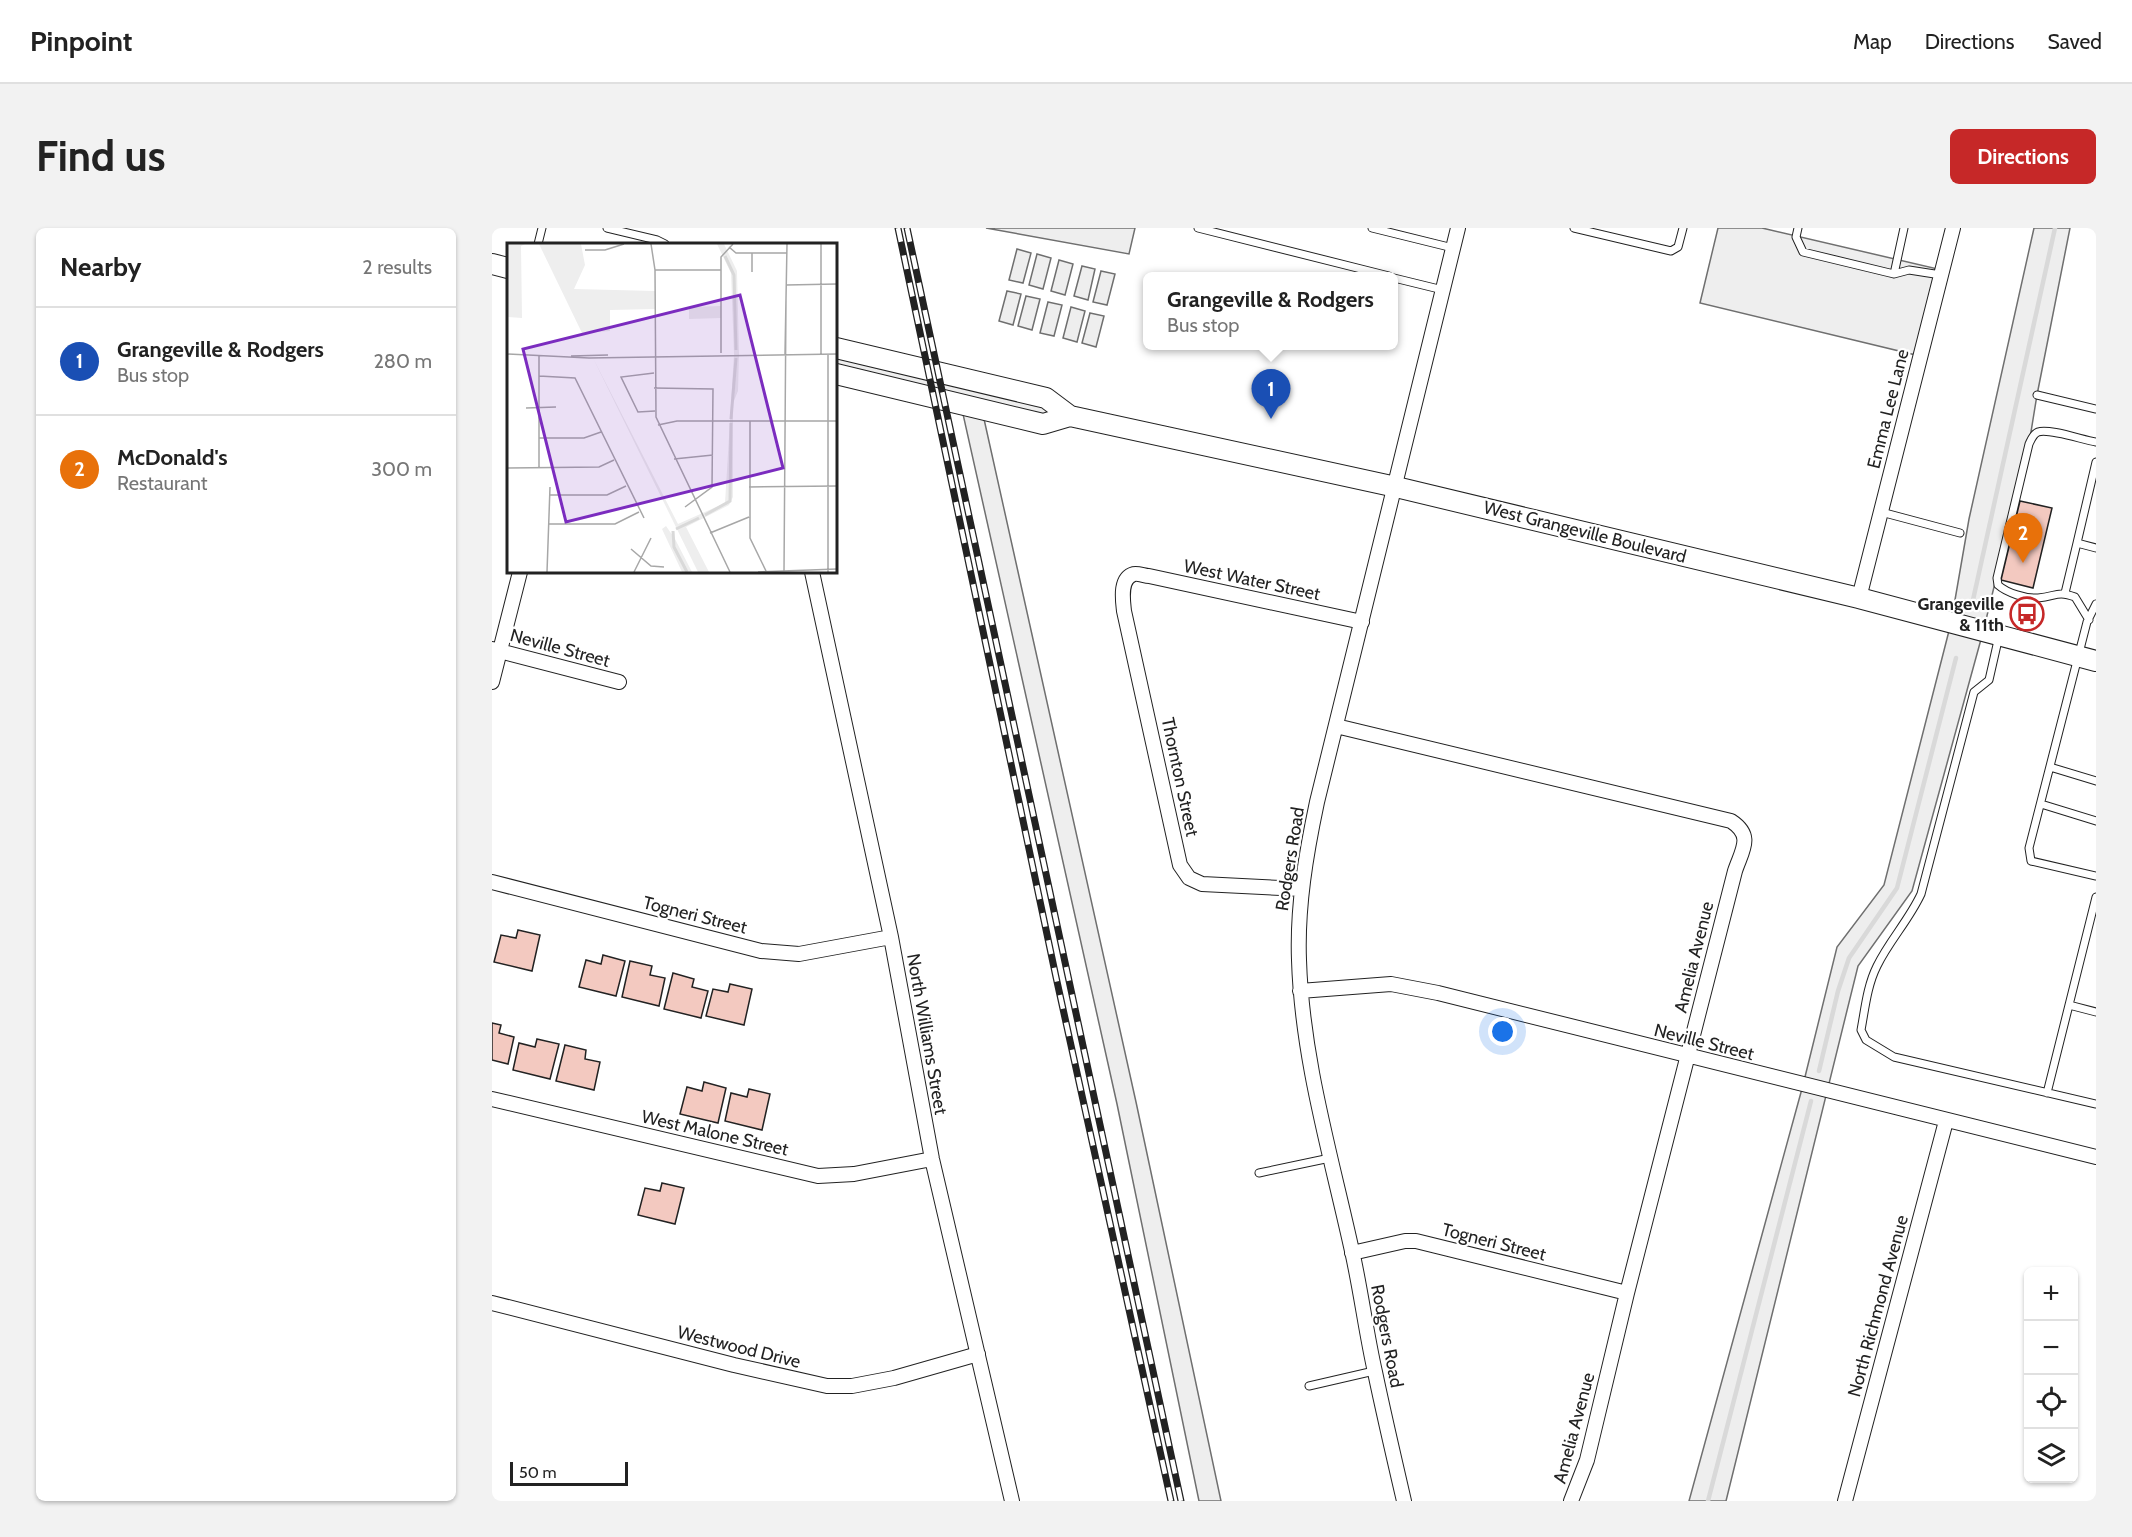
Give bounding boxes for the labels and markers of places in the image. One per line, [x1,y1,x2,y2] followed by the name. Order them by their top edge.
[1252,370,1290,419] pin: 1
[2004,514,2042,563] pin: 2
[1917,593,2004,636] place label: Grangeville & 11th
[2009,596,2045,632] bus stop icon: Grangeville & 11th

